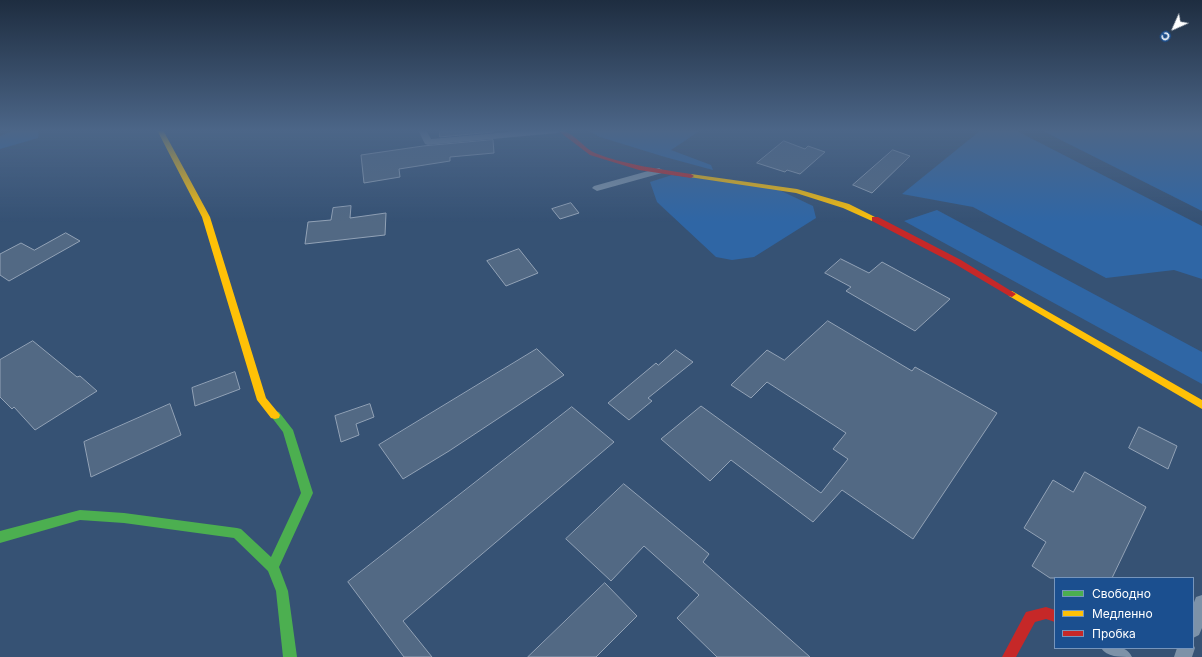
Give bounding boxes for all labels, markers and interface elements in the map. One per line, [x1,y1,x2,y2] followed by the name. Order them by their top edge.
[1154,8,1194,48] north arrow
[1158,29,1173,44] text: С
[1054,577,1194,649] legend
[1092,586,1151,601] text: Свободно
[1092,606,1153,621] text: Медленно
[1092,626,1136,641] text: Пробка

